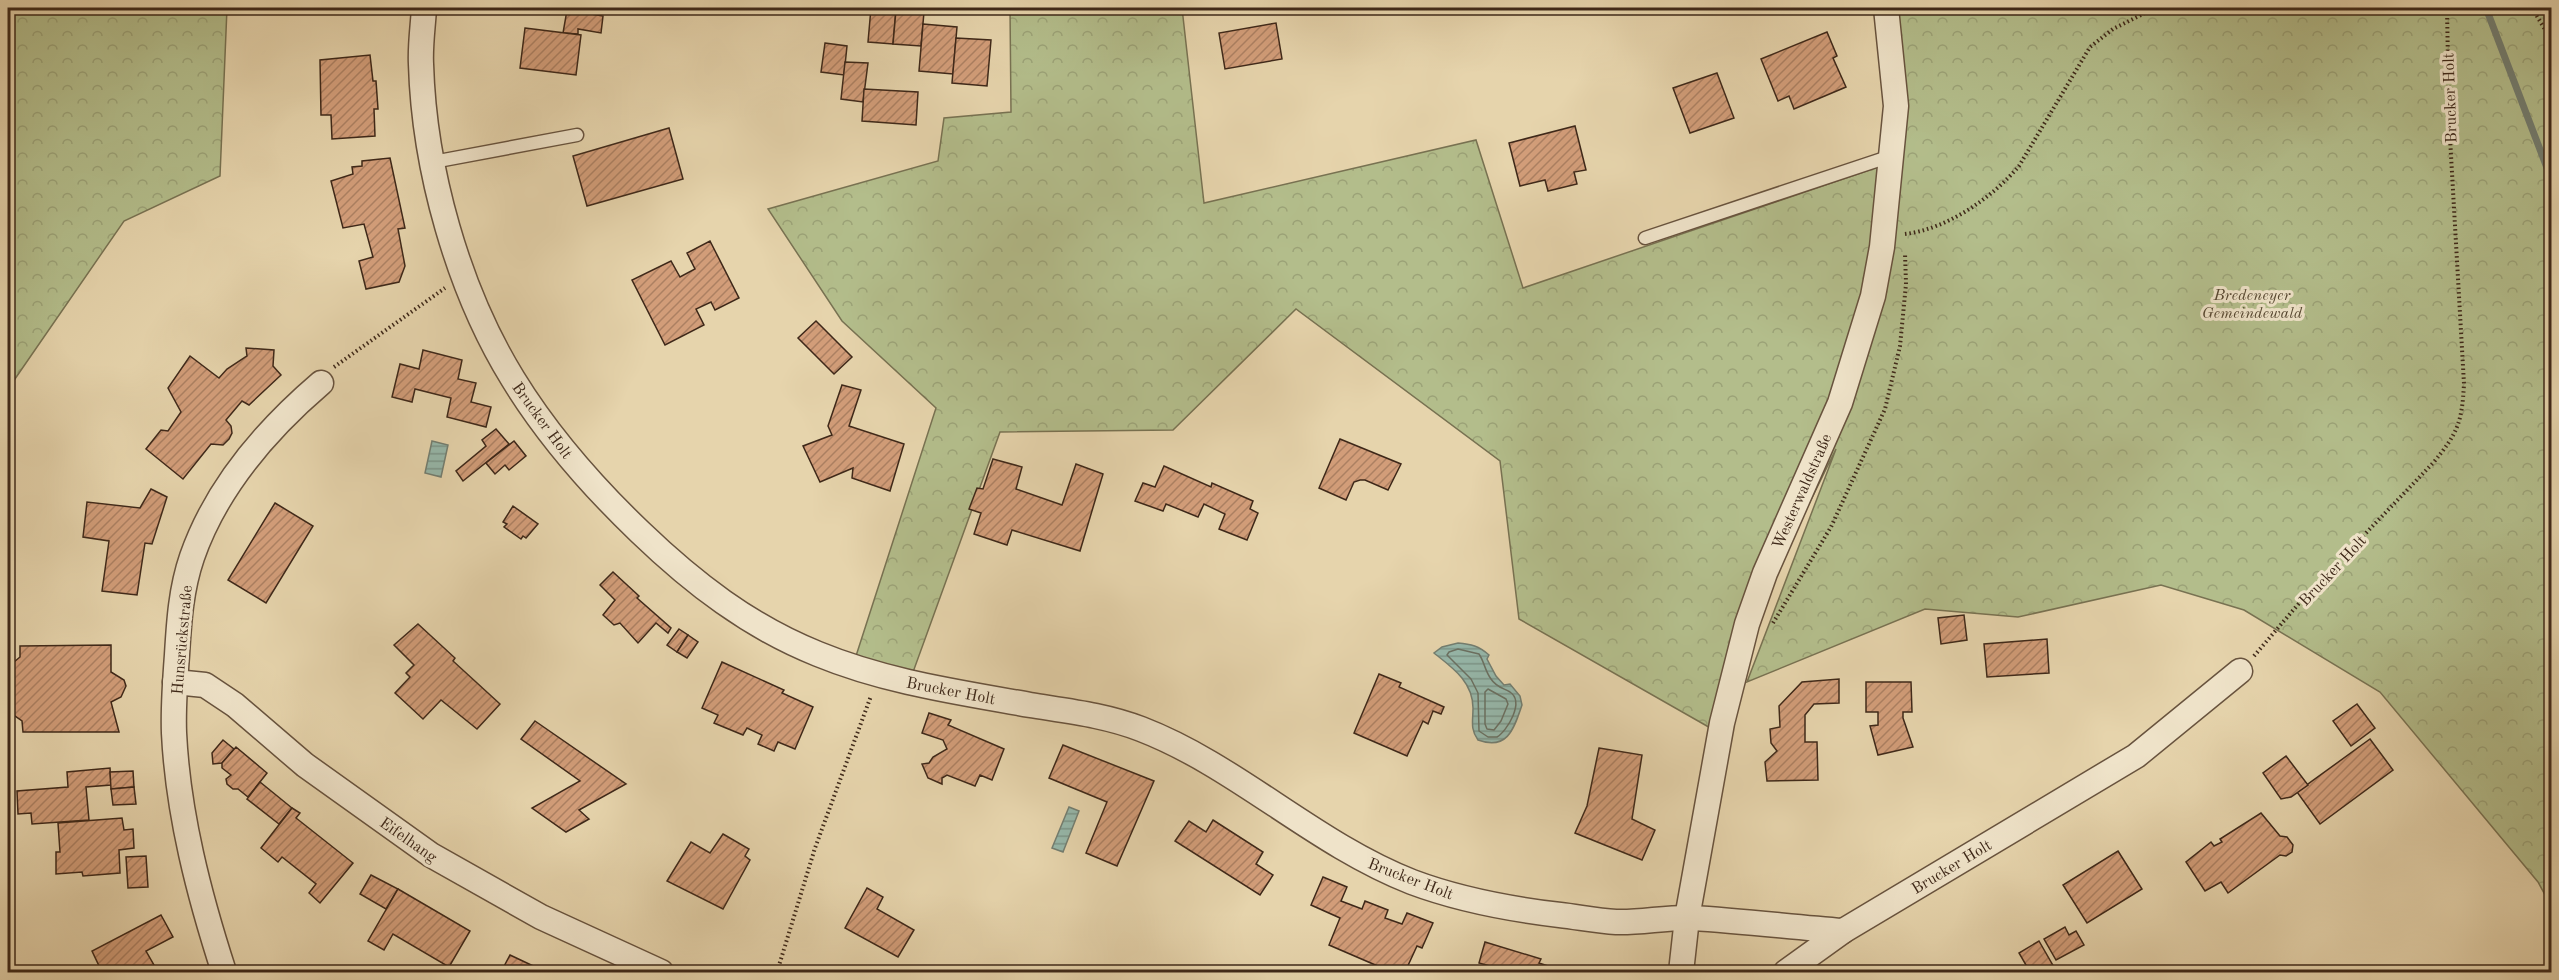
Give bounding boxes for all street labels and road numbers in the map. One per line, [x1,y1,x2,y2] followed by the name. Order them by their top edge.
[2441,52,2461,143] street label: Brucker Holt
[508,380,575,463] street label: Brucker Holt
[1770,432,1835,552] street label: Westerwaldstraße
[2297,533,2370,610] street label: Brucker Holt
[170,585,196,696] street label: Hunsrückstraße
[905,675,997,709] street label: Brucker Holt
[376,815,440,866] street label: Eifelhang
[1909,837,1995,898] street label: Brucker Holt
[1365,856,1456,904] street label: Brucker Holt

